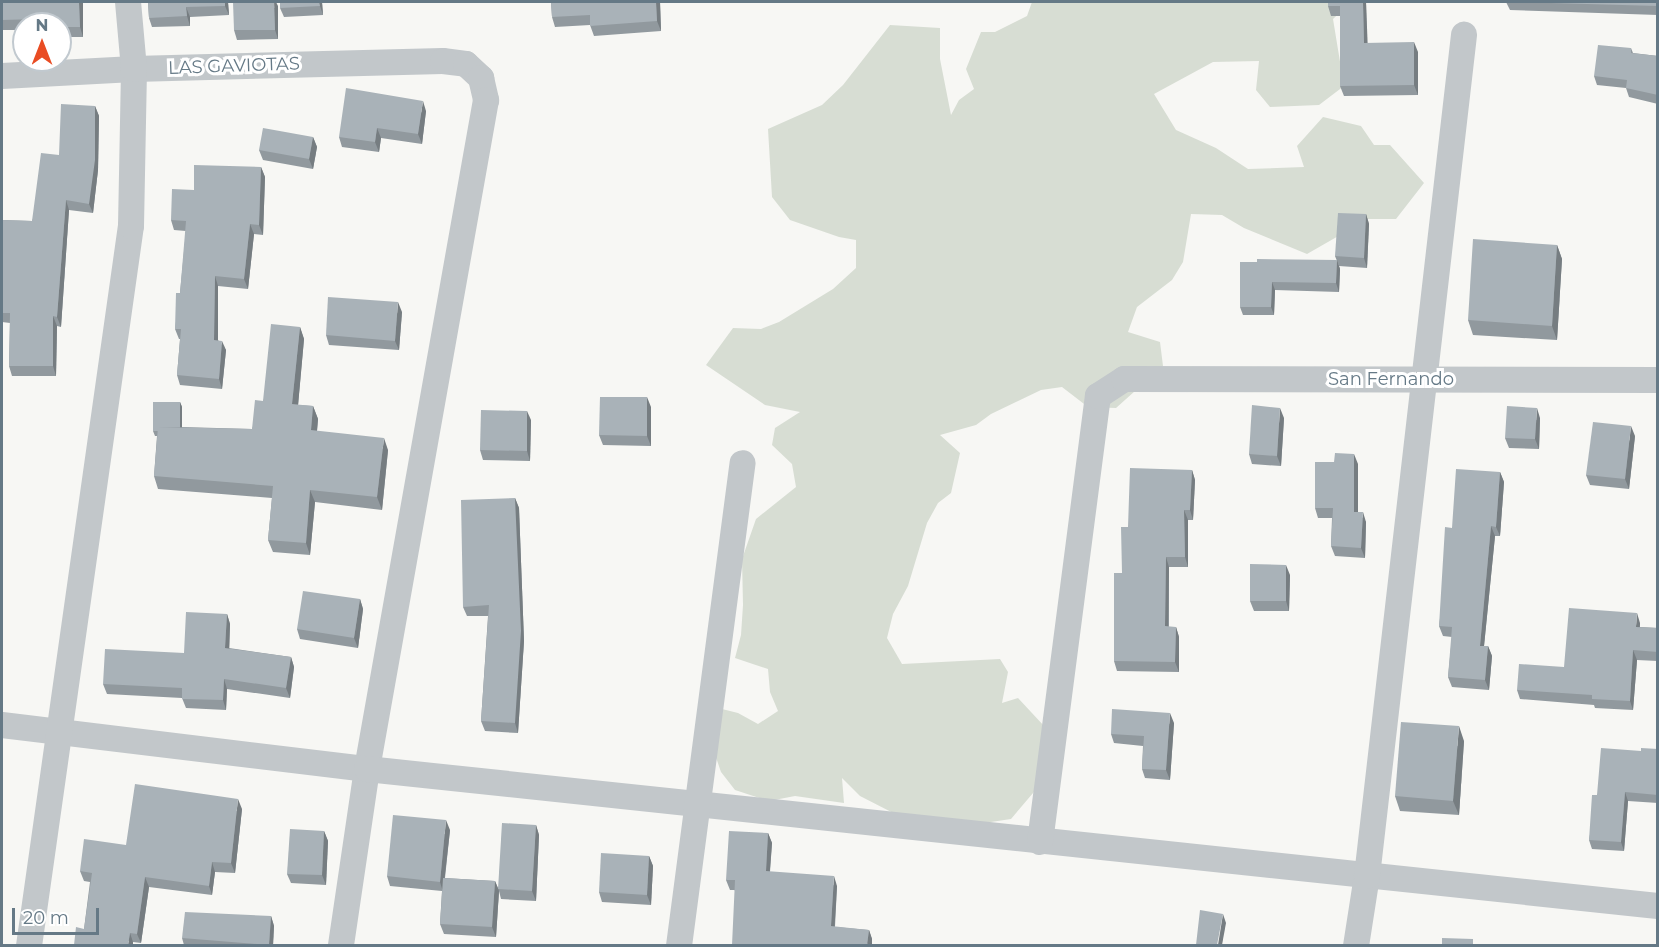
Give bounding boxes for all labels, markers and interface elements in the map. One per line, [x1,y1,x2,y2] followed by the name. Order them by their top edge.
[12,12,72,72] north arrow
[36,16,48,35] text: N
[168,53,300,79] street label: LAS GAVIOTAS
[1328,368,1454,390] street label: San Fernando
[15,896,102,934] scale bar
[23,907,69,929] text: 20 m

